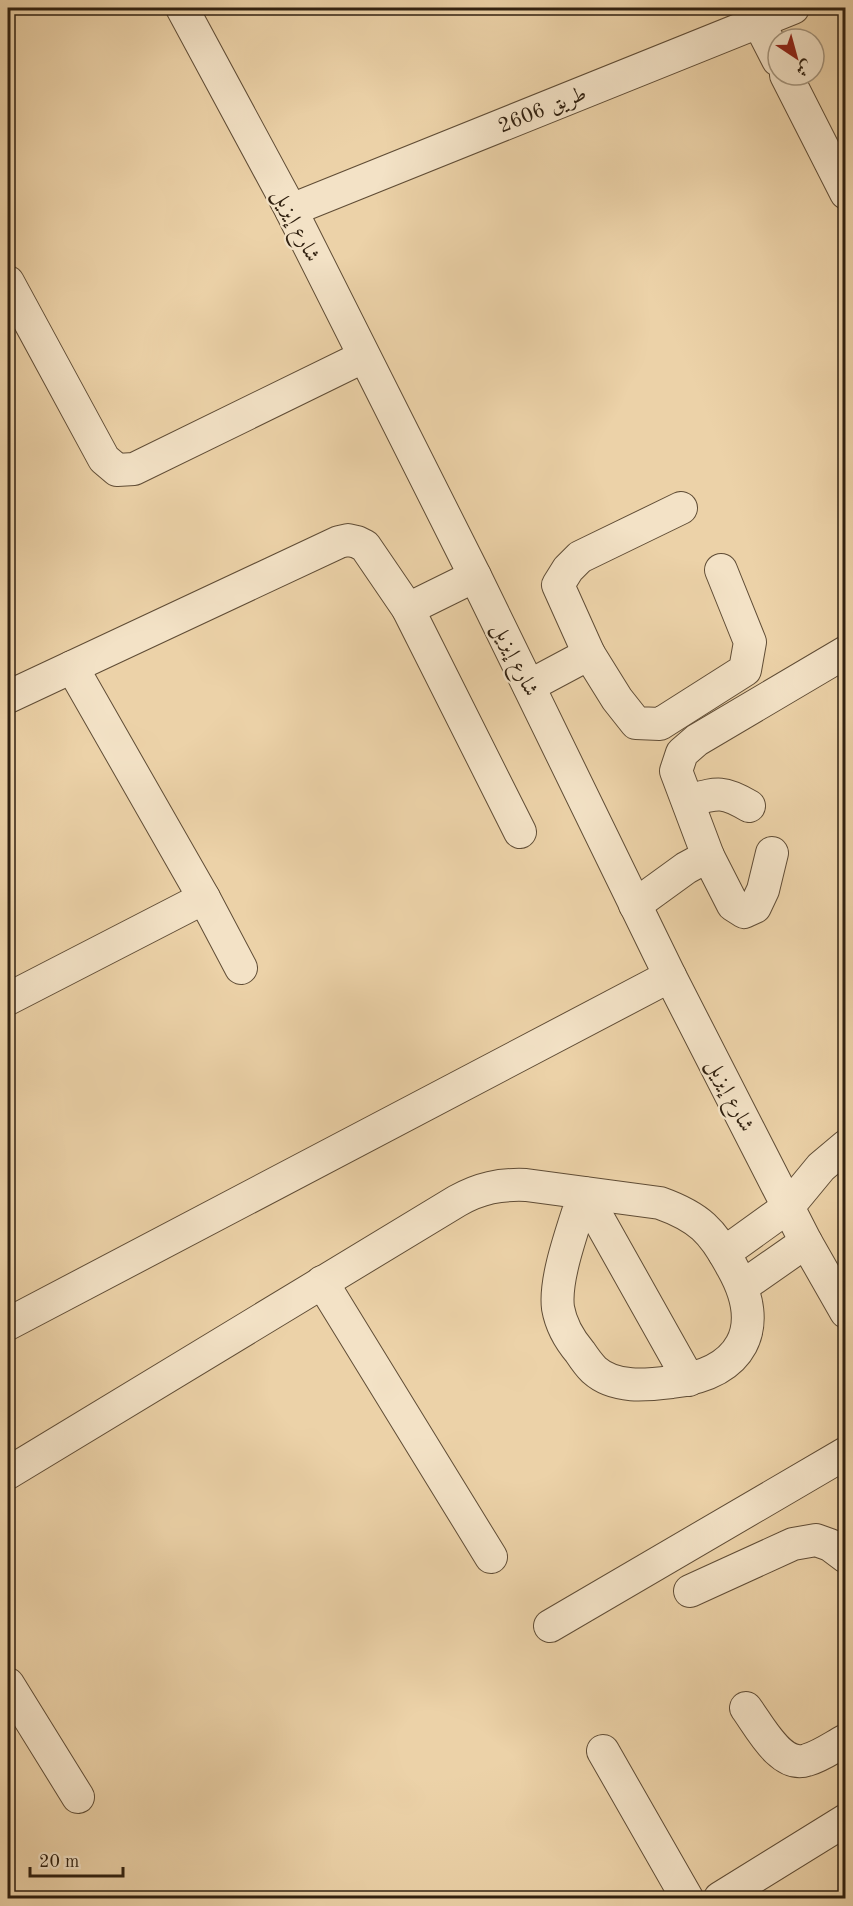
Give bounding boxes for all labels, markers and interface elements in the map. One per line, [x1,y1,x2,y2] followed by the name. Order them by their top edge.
[766,27,826,87] north arrow
[793,56,815,79] text: ش
[496,83,590,138] street label: طريق 2606
[263,186,323,268] street label: شارع إيزيل
[483,620,541,702] street label: شارع إيزيل
[697,1056,757,1138] street label: شارع إيزيل
[30,1840,123,1878] scale bar
[39,1853,79,1871] text: 20 m

